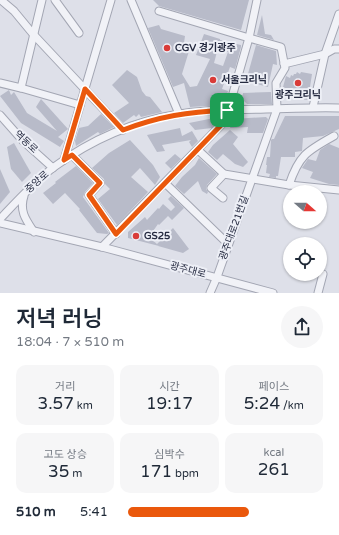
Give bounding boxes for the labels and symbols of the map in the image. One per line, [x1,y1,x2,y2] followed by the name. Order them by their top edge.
[175,42,236,54] place label: CGV 경기광주
[162,43,172,53] marker: CGV 경기광주
[221,74,267,86] place label: 서울크리닉
[208,75,218,85] marker: 서울크리닉
[293,78,303,88] marker: 광주크리닉
[275,89,321,101] place label: 광주크리닉
[210,93,244,127] pin
[12,128,40,156] street label: 역동로
[23,168,51,196] street label: 중앙로
[283,185,327,229] north arrow
[217,194,251,262] street label: 광주대로21번길
[144,230,170,242] place label: GS25
[131,231,141,241] marker: GS25
[169,259,207,281] street label: 광주대로

